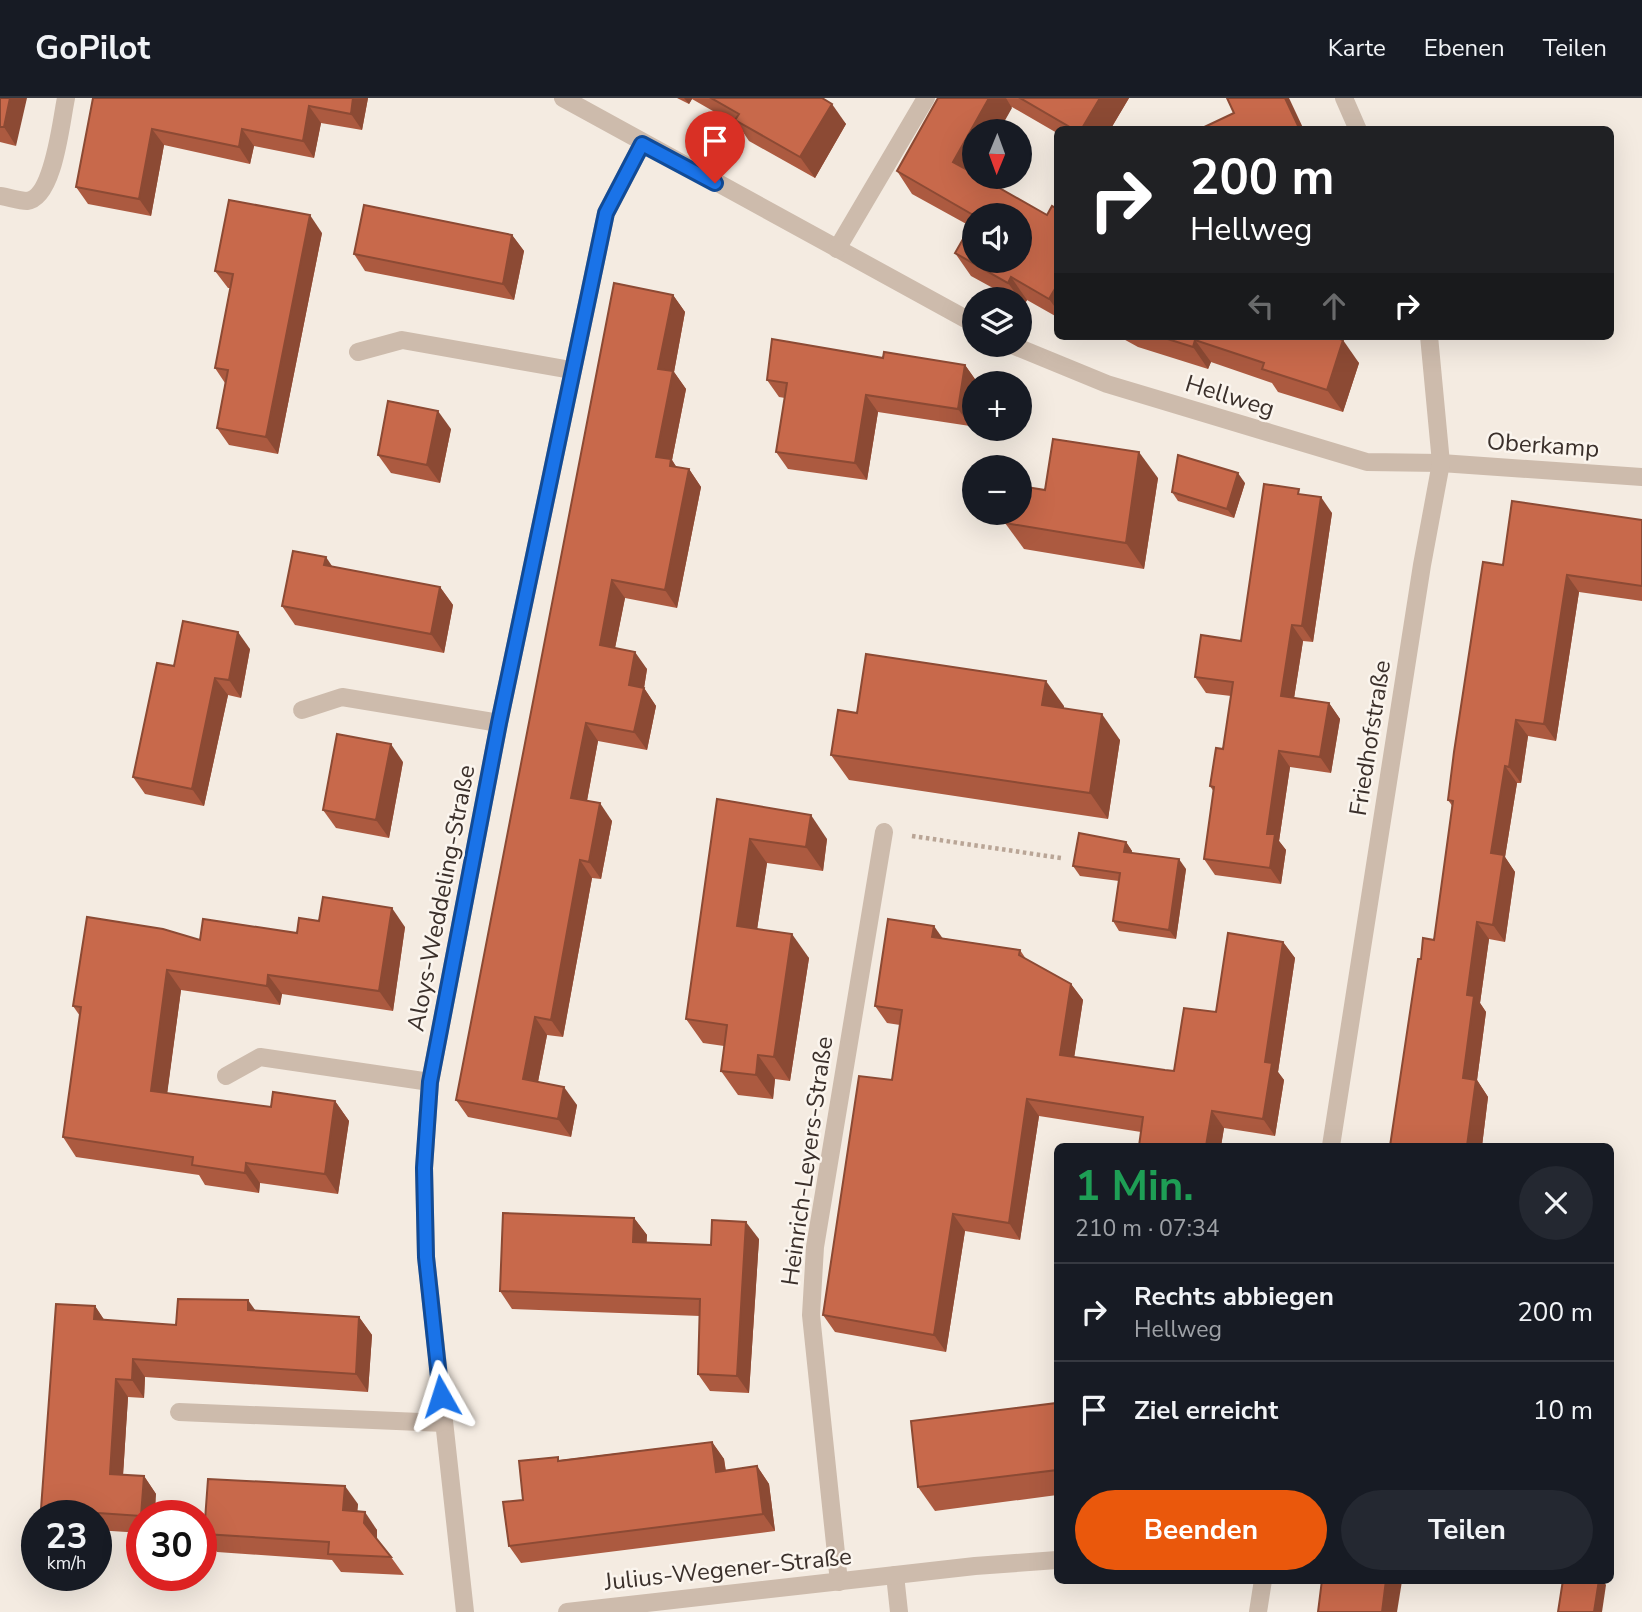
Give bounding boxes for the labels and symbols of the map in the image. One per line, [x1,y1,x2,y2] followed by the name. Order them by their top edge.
[685,111,745,183] pin
[962,119,1032,189] north arrow
[1181,367,1279,425] street label: Hellweg
[1486,425,1600,465] street label: Oberkamp
[1342,658,1398,818] street label: Friedhofstraße
[399,762,483,1034] street label: Aloys-Weddeling-Straße
[774,1034,840,1288] street label: Heinrich-Leyers-Straße
[404,1359,478,1433] position arrow
[126,1500,217,1591] speed limit sign: 30
[602,1540,853,1598] street label: Julius-Wegener-Straße

